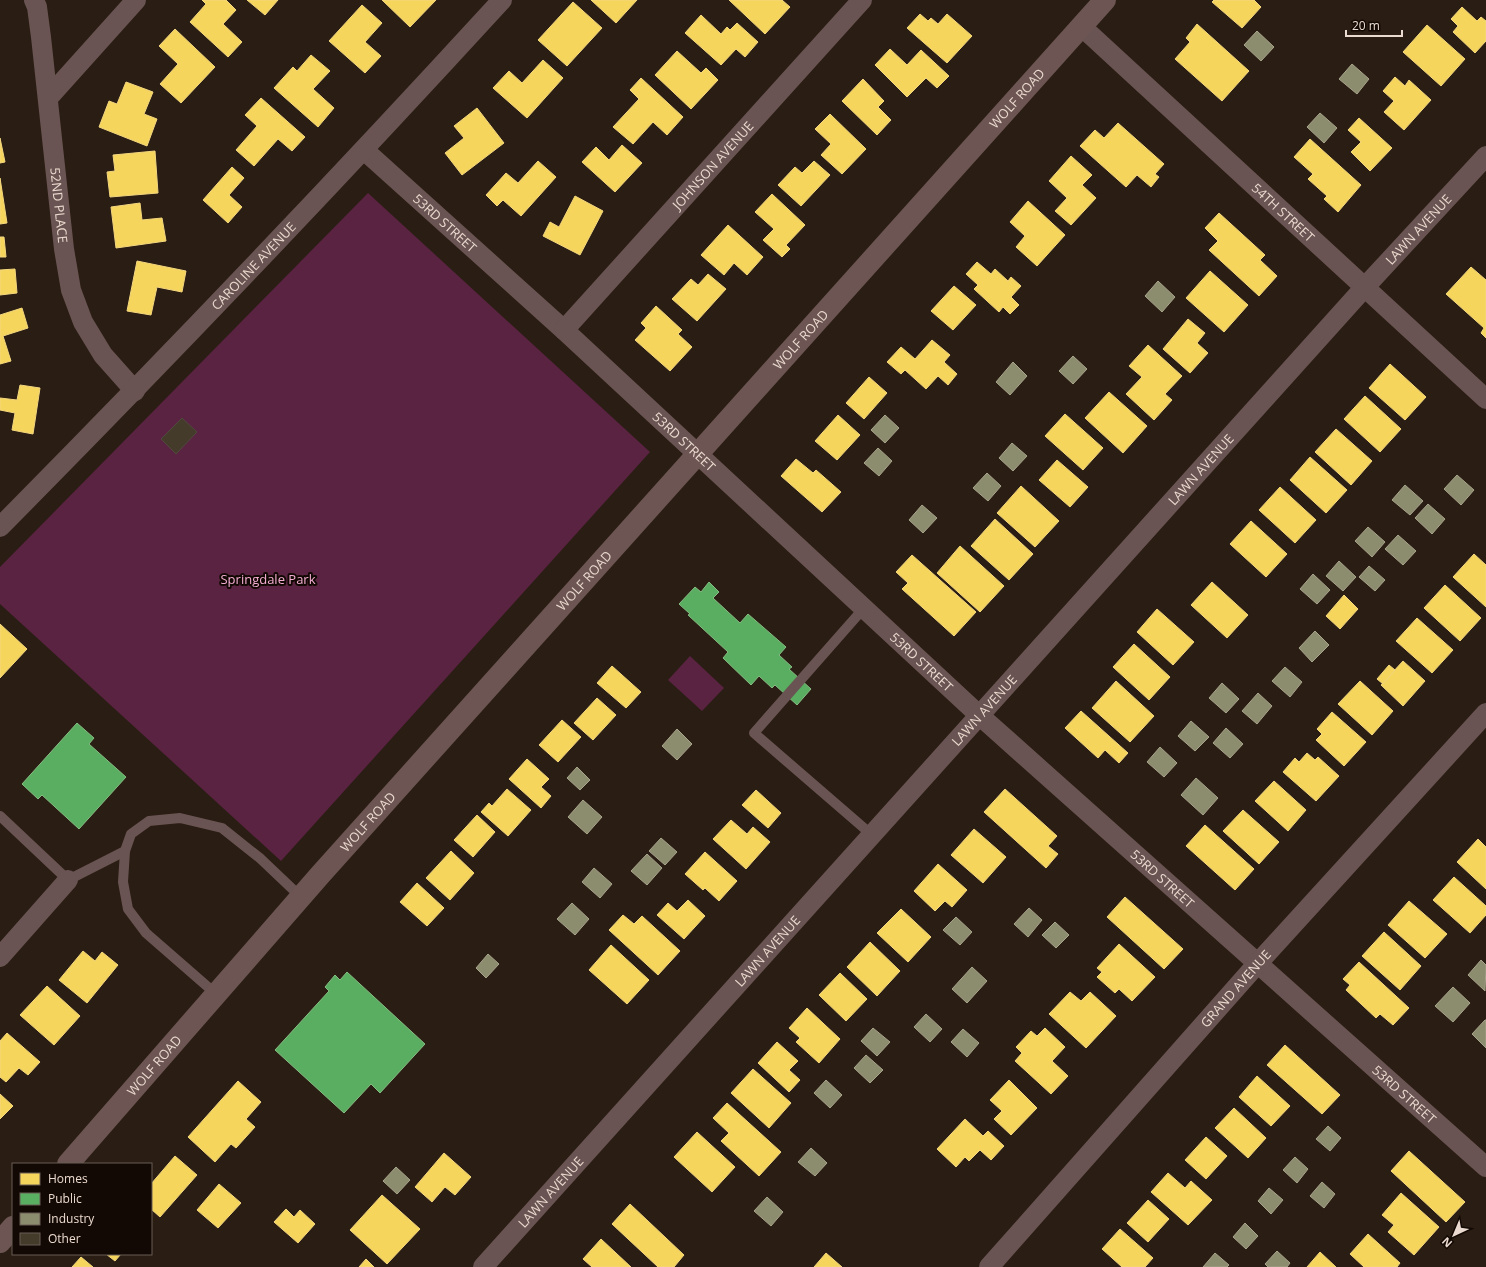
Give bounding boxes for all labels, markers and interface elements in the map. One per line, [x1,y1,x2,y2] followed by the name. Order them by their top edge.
[1346,12,1402,38] scale bar
[1352,17,1380,34] text: 20 m
[985,64,1049,132] street label: WOLF ROAD
[667,117,757,215] street label: JOHNSON AVENUE
[46,166,72,244] street label: 52ND PLACE
[1248,179,1319,246] street label: 54TH STREET
[409,190,481,257] street label: 53RD STREET
[1381,190,1455,268] street label: LAWN AVENUE
[207,218,300,314] street label: CAROLINE AVENUE
[769,306,832,373] street label: WOLF ROAD
[649,408,720,476] street label: 53RD STREET
[1164,430,1238,509] street label: LAWN AVENUE
[552,547,616,614] street label: WOLF ROAD
[220,570,316,588] park label: Springdale Park
[886,628,958,696] street label: 53RD STREET
[947,671,1021,750] street label: LAWN AVENUE
[336,788,399,856] street label: WOLF ROAD
[1127,845,1199,912] street label: 53RD STREET
[731,912,804,991] street label: LAWN AVENUE
[1196,946,1275,1031] street label: GRAND AVENUE
[123,1031,185,1099] street label: WOLF ROAD
[1369,1061,1441,1128] street label: 53RD STREET
[514,1152,587,1231] street label: LAWN AVENUE
[12,1163,152,1255] legend
[48,1170,88,1187] text: Homes
[48,1190,82,1207] text: Public
[48,1210,95,1227] text: Industry
[1434,1215,1474,1255] north arrow
[48,1230,81,1247] text: Other
[1438,1234,1455,1251] text: N

